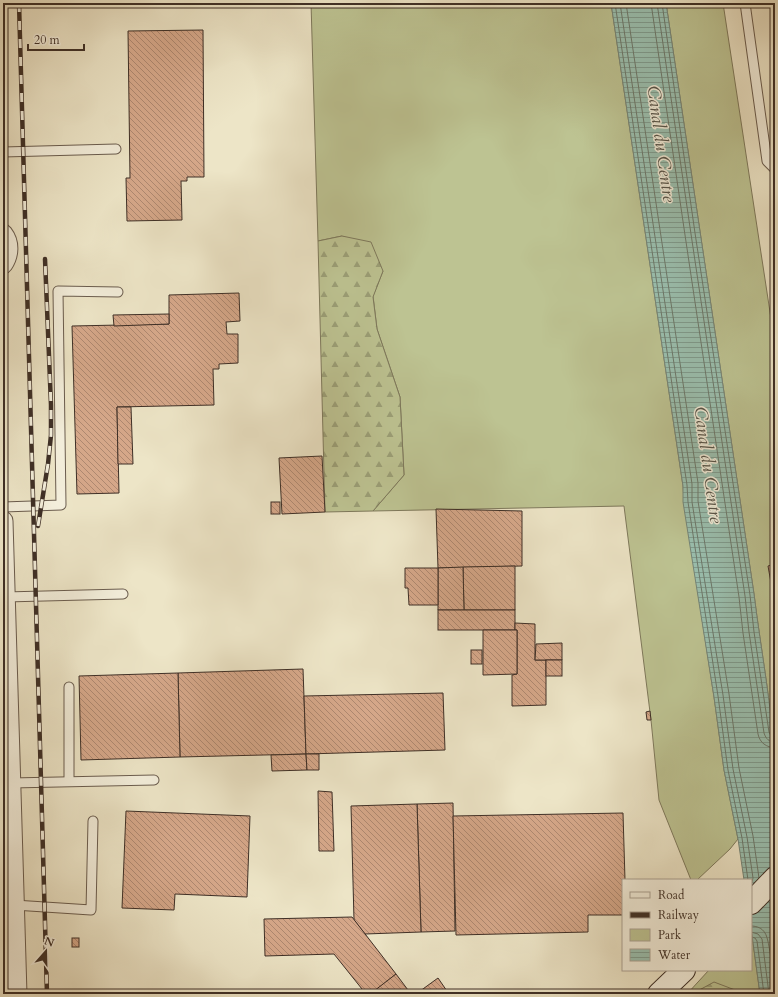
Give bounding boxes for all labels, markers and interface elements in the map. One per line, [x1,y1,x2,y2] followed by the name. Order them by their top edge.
[28,26,84,52] scale bar
[34,32,61,48] text: 20 m
[640,84,682,205] water label: Canal du Centre
[687,405,729,526] water label: Canal du Centre
[622,879,752,971] legend
[658,887,685,903] text: Road
[658,907,700,923] text: Railway
[658,927,682,943] text: Park
[26,931,66,971] north arrow
[42,933,57,951] text: N
[657,947,691,963] text: Water

